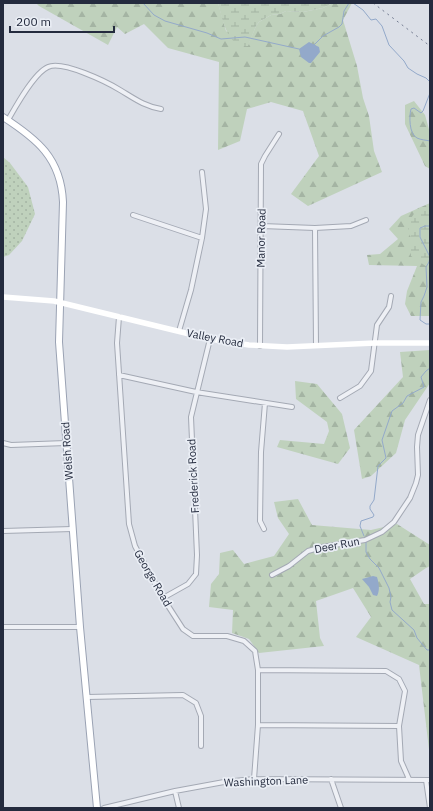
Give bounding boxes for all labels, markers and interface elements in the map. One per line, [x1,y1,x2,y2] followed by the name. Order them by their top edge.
[10,8,114,34] scale bar
[16,14,51,29] text: 200 m
[253,208,269,268] street label: Manor Road
[185,326,245,350] street label: Valley Road
[58,421,76,481] street label: Welsh Road
[184,438,202,514] street label: Frederick Road
[313,534,361,556] street label: Deer Run
[131,547,175,609] street label: George Road
[224,773,308,789] street label: Washington Lane

